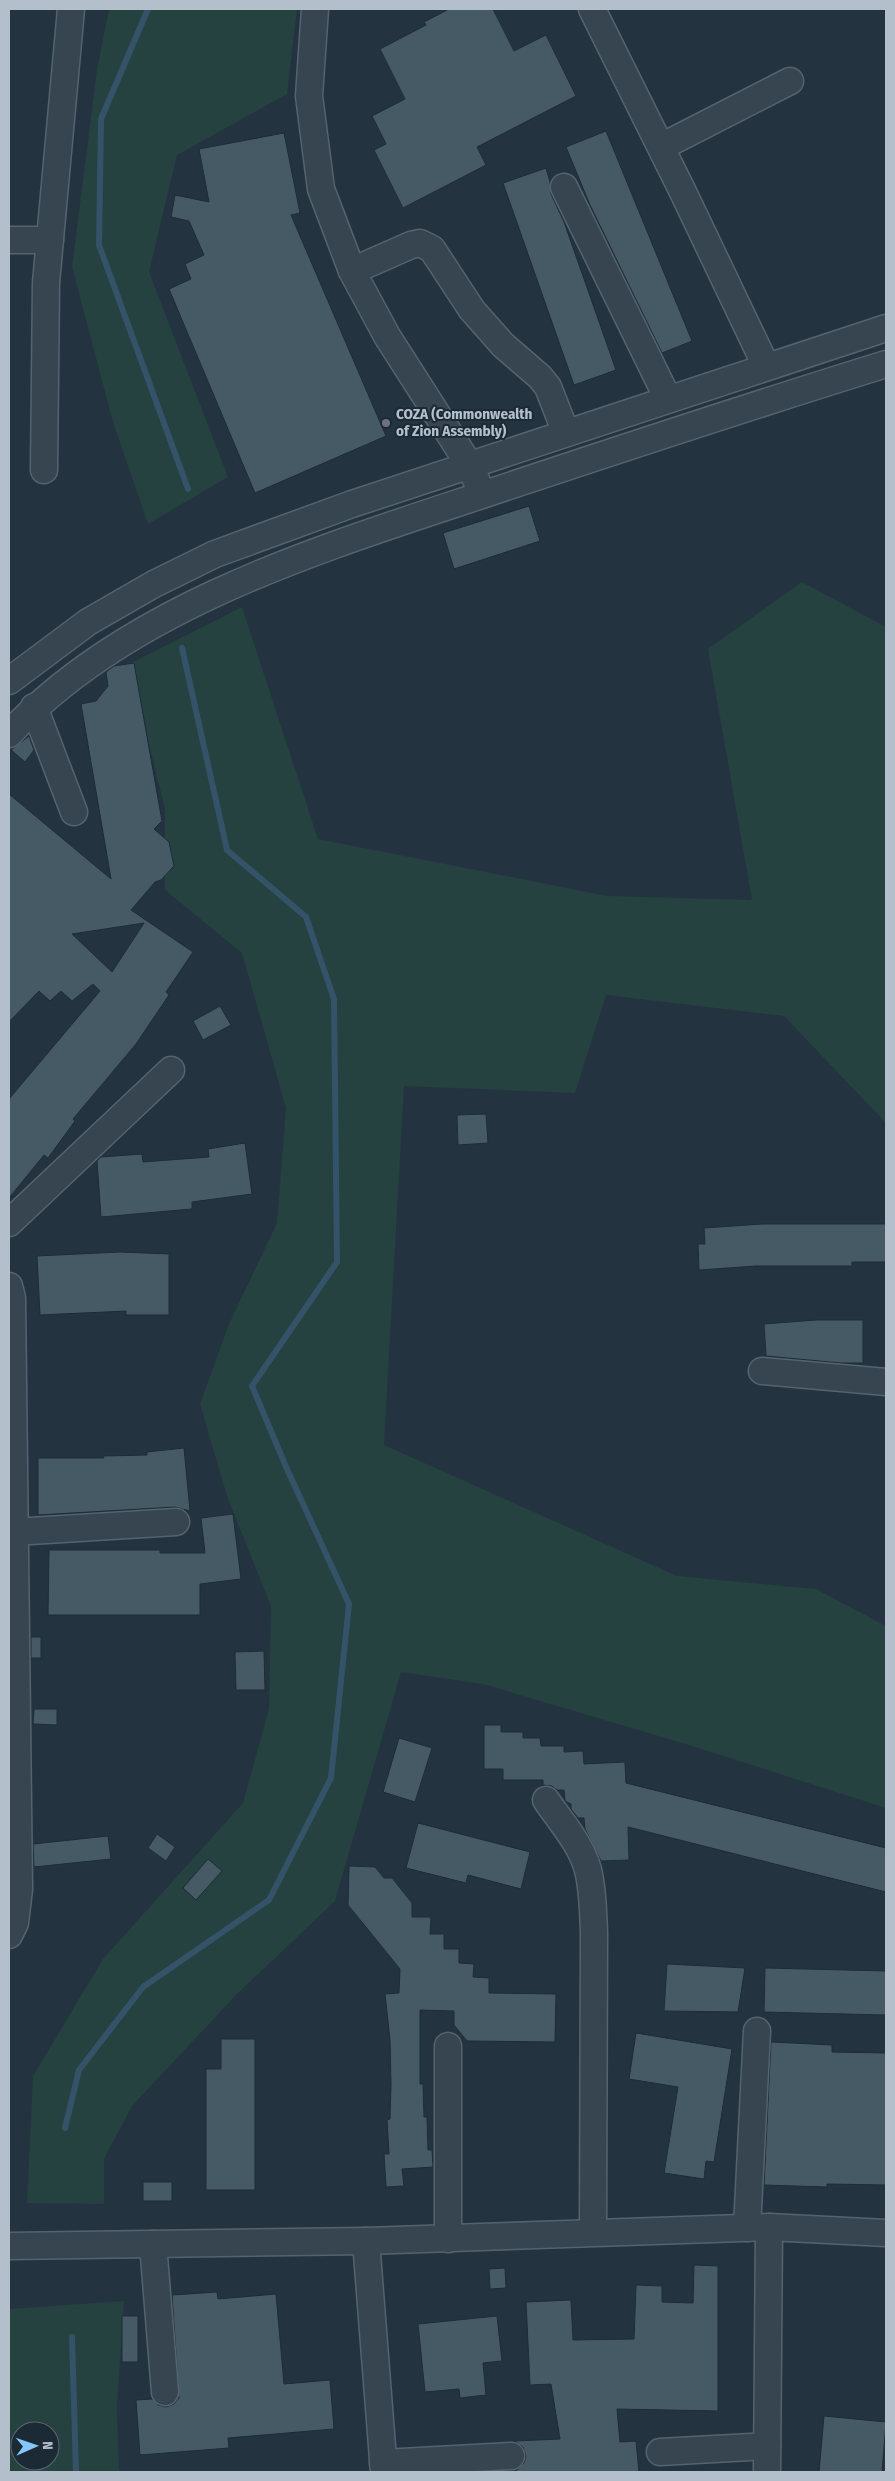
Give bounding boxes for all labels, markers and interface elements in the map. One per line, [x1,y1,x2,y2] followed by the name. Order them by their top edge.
[396,405,533,440] place label: COZA (Commonwealth of Zion Assembly)
[380,417,392,429] marker: COZA (Commonwealth of Zion Assembly)
[10,2421,60,2471] north arrow
[39,2441,56,2450] text: N

